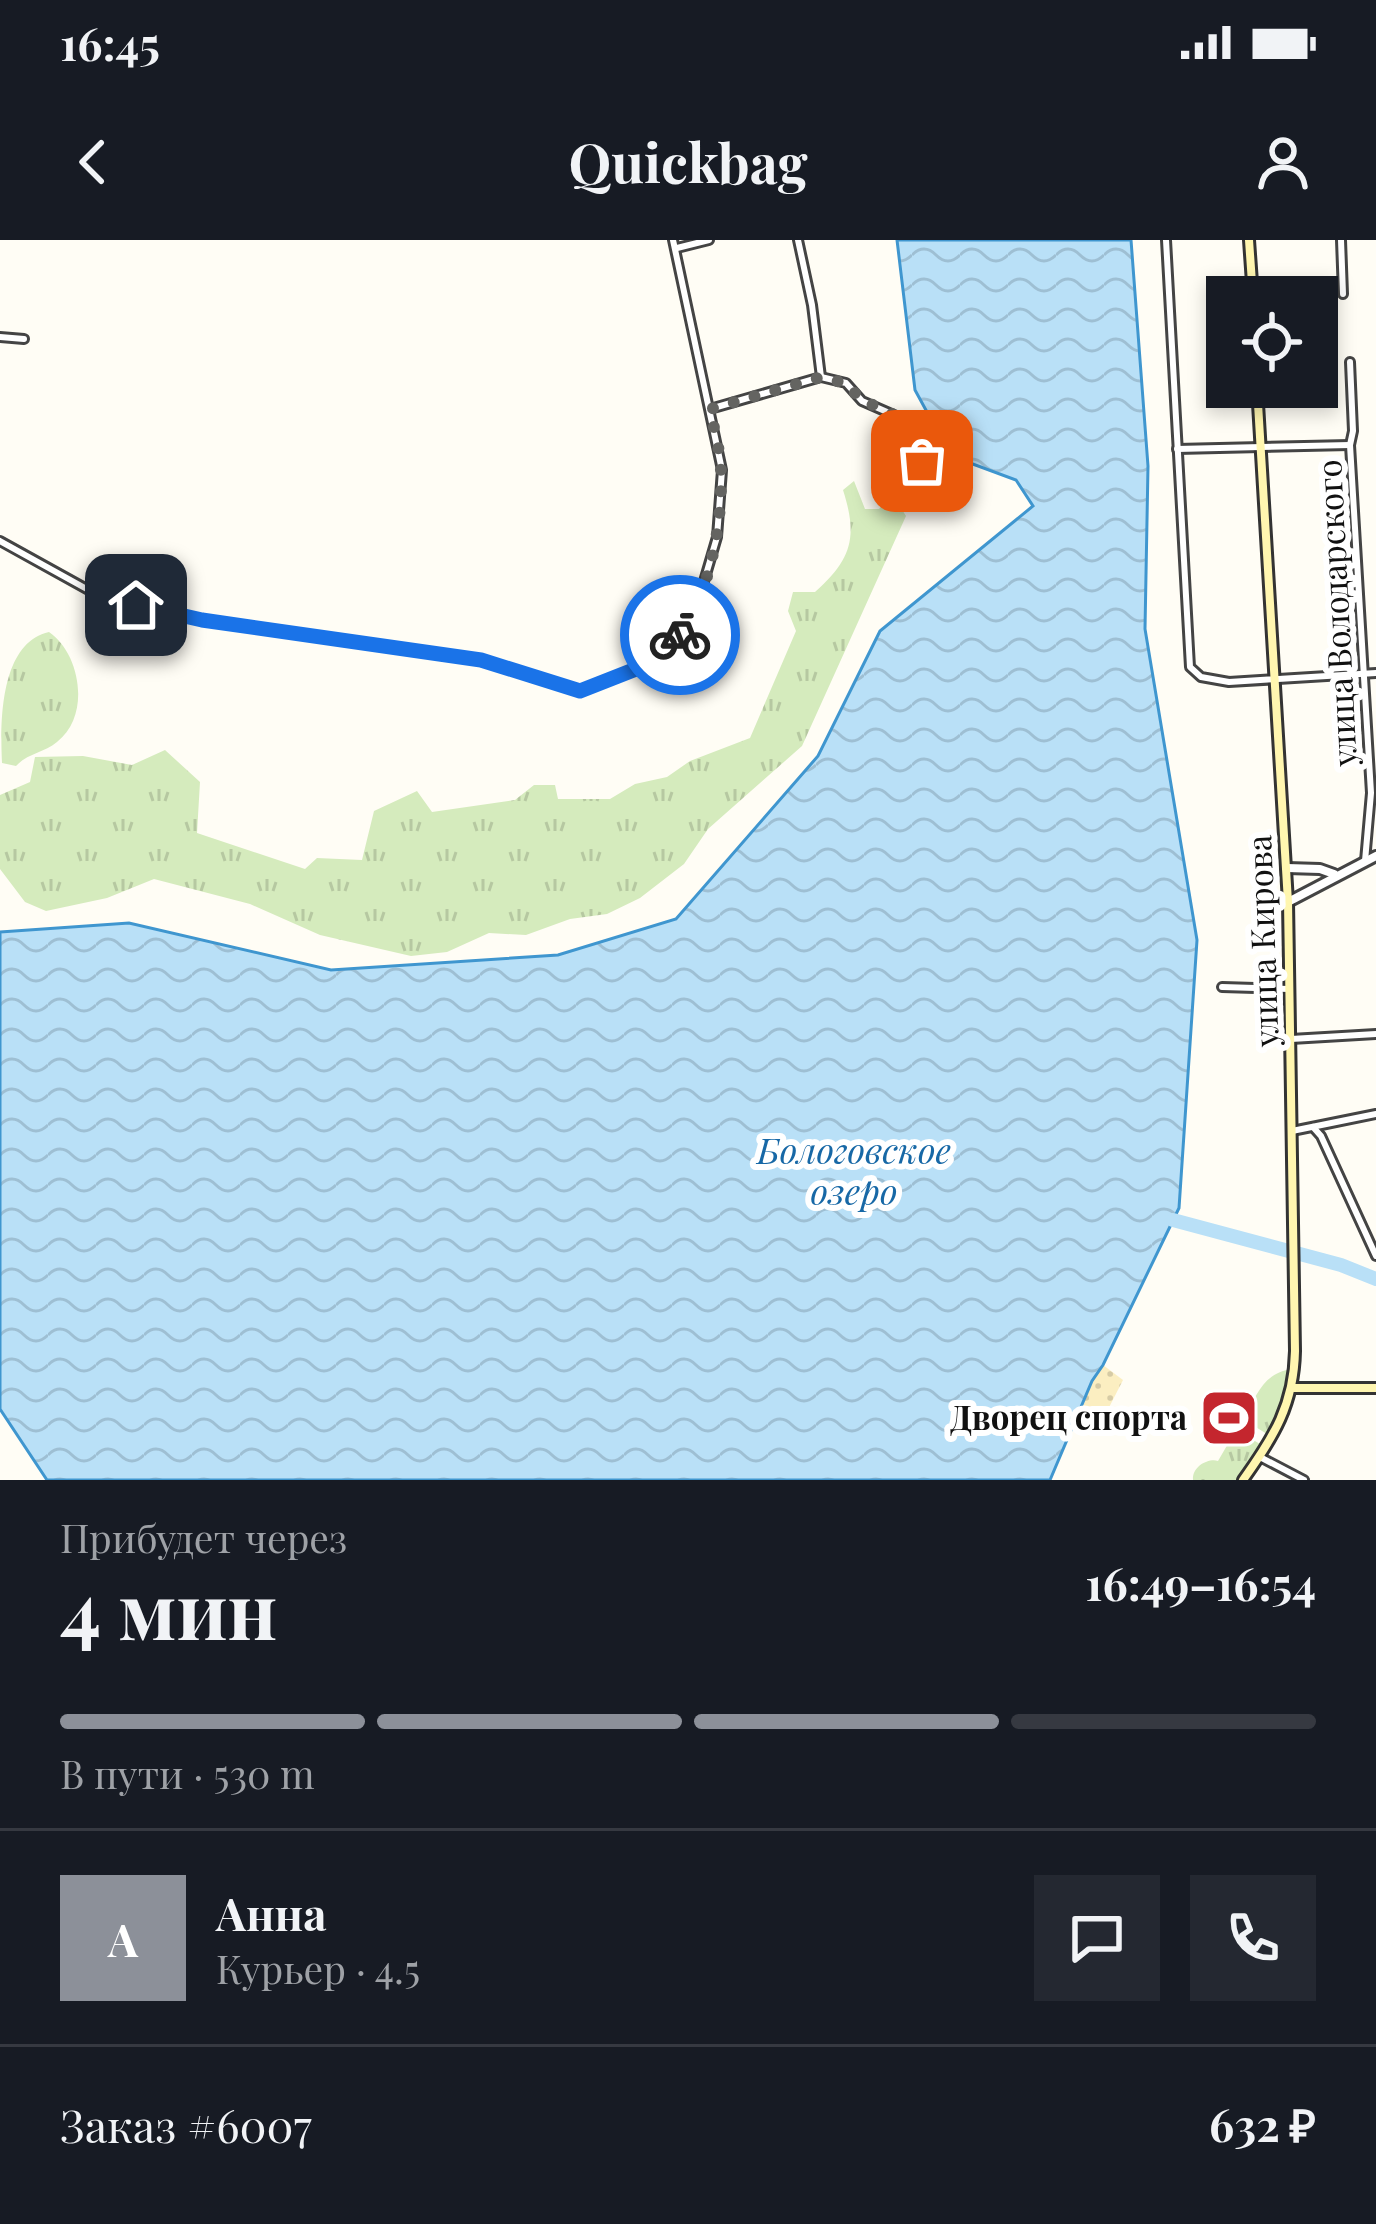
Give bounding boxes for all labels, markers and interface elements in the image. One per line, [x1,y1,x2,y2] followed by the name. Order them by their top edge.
[60,12,160,72] text: 16:45
[568,126,808,198] text: Quickbag
[60,129,126,195] icon: back
[1250,129,1316,195] icon: person
[1206,276,1338,408] map controls
[1206,276,1338,408] button: locate
[871,410,973,512] pin
[889,428,955,494] icon: bag
[1305,459,1365,769] street label: улица Володарского
[85,554,187,656] pin
[103,572,169,638] icon: home
[620,575,740,695] courier
[647,602,713,668] icon: bike
[1235,834,1287,1049] street label: улица Кирова
[755,1125,951,1214] water label: Бологовское озеро
[1198,1387,1260,1449] sports icon: Дворец спорта
[950,1394,1187,1438] place label: Дворец спорта
[60,1511,347,1563] text: Прибудет через
[1085,1552,1316,1612] text: 16:49–16:54
[60,1556,277,1660] text: 4 мин
[60,1747,315,1799] text: В пути · 530 m
[1034,1875,1160,2001] button: chat
[1190,1875,1316,2001] button: phone
[216,1882,327,1942] text: Анна
[108,1908,138,1968] text: А
[216,1942,420,1994] text: Курьер · 4.5
[1209,2093,1316,2153] text: 632 ₽
[60,2094,312,2154] text: Заказ #6007

